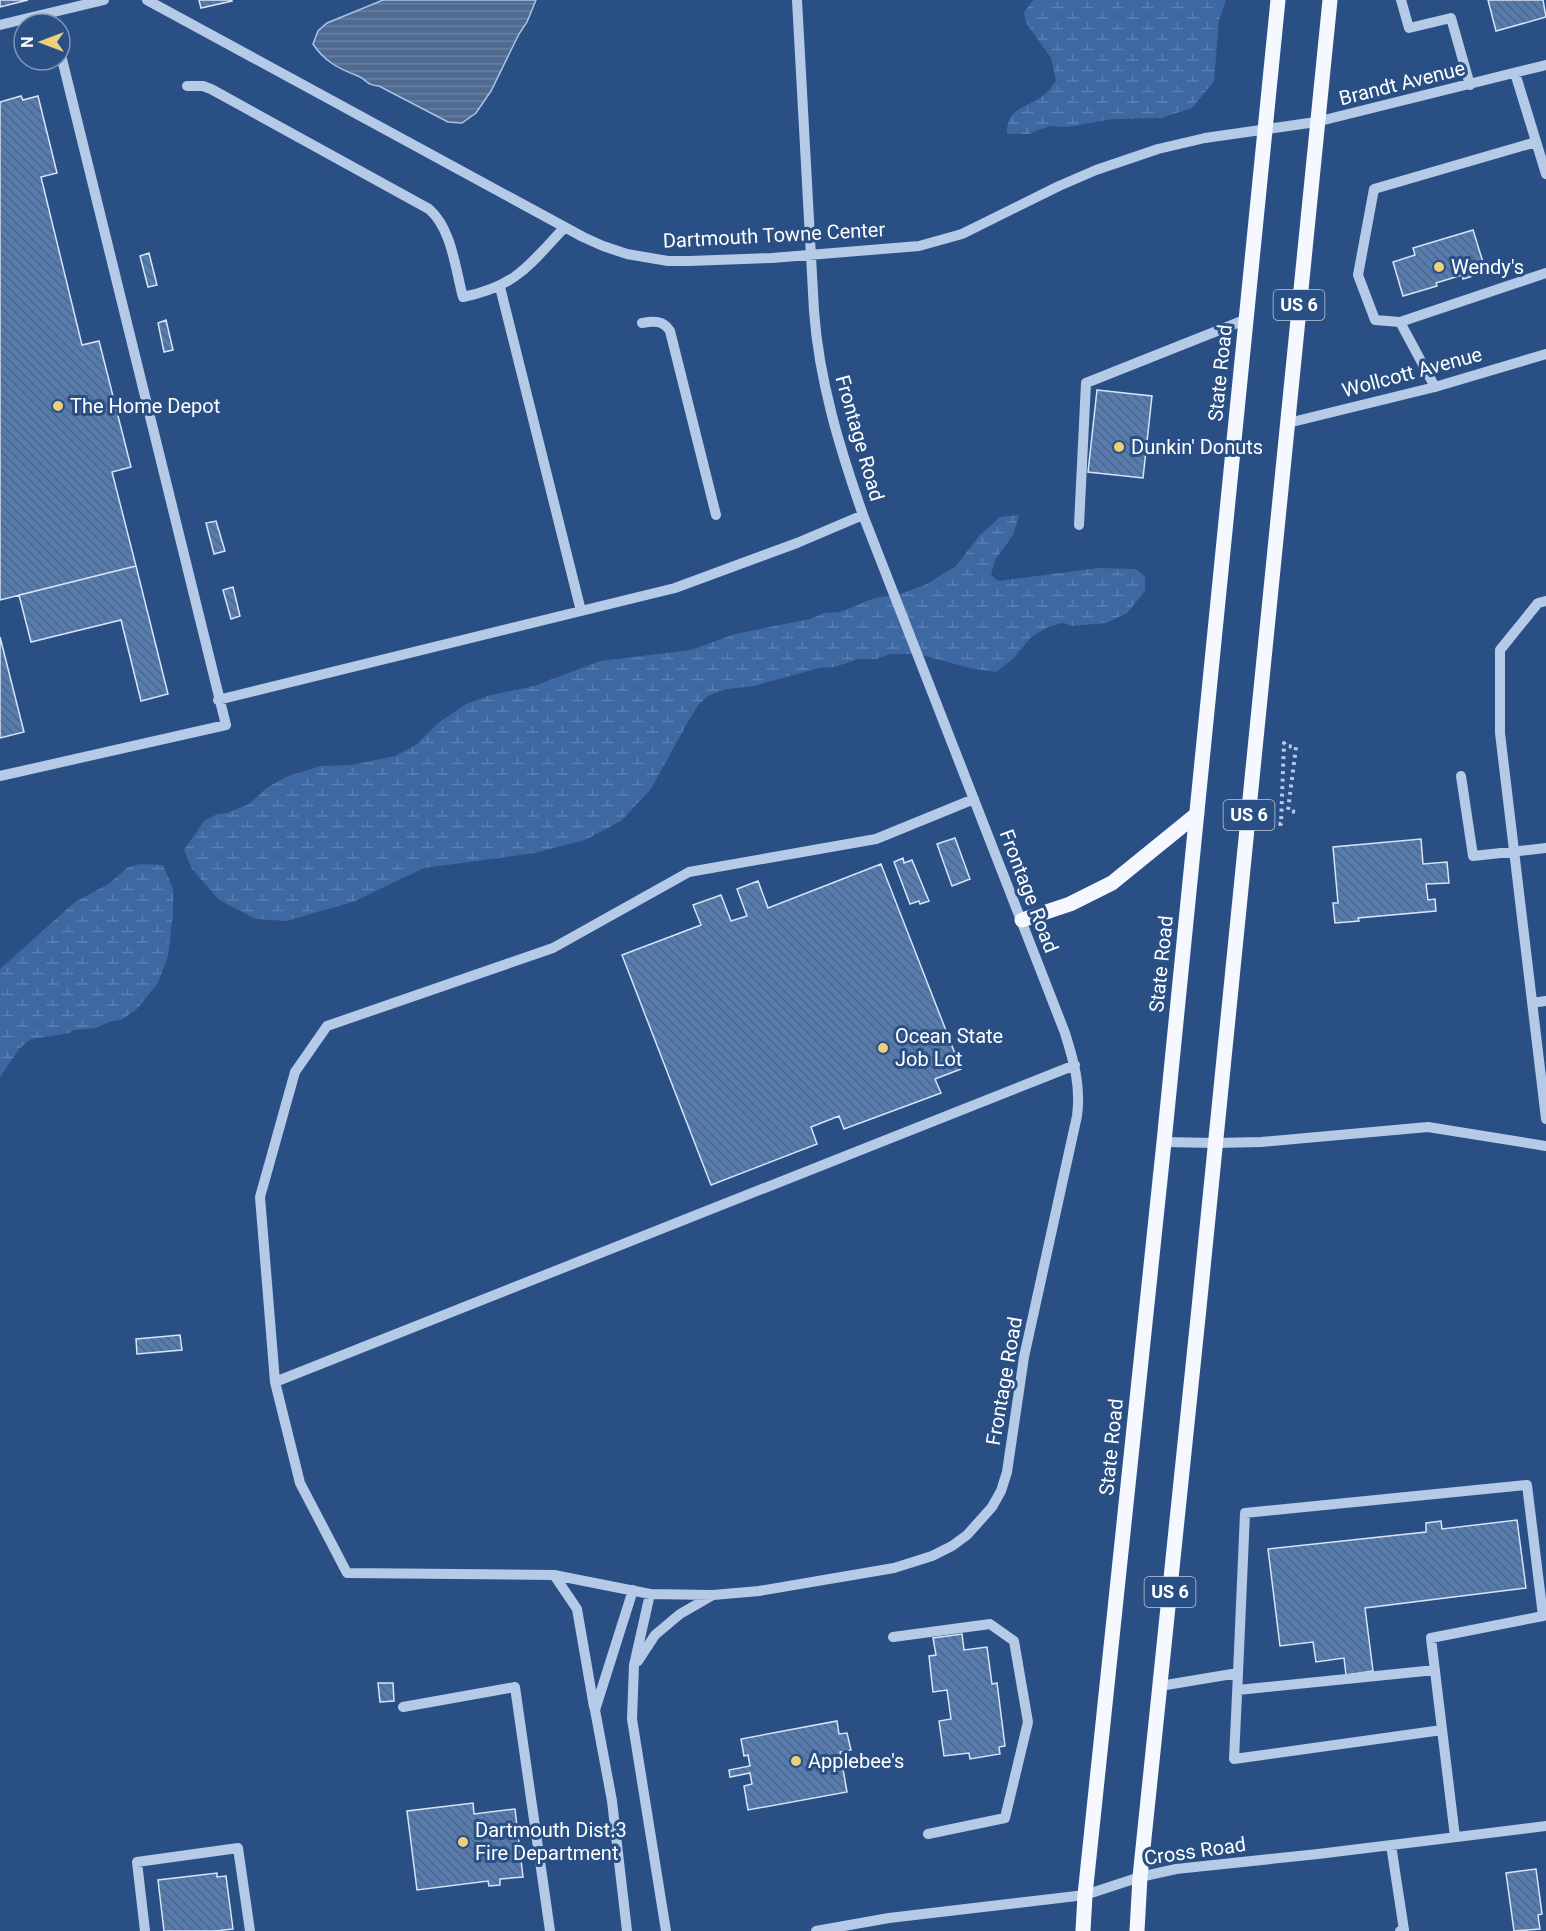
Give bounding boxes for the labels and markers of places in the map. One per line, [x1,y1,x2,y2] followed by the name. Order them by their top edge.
[1451,255,1524,279] place label: Wendy's
[1432,260,1446,274] marker: Wendy's
[70,394,220,418] place label: The Home Depot
[51,399,65,413] marker: The Home Depot
[1131,435,1263,459] place label: Dunkin' Donuts
[1112,440,1126,454] marker: Dunkin' Donuts
[895,1024,1003,1071] place label: Ocean State Job Lot
[876,1041,890,1055] marker: Ocean State Job Lot
[808,1749,904,1773] place label: Applebee's
[789,1754,803,1768] marker: Applebee's
[475,1818,627,1865] place label: Dartmouth Dist.3 Fire Department
[456,1835,470,1849] marker: Dartmouth Dist.3 Fire Department

